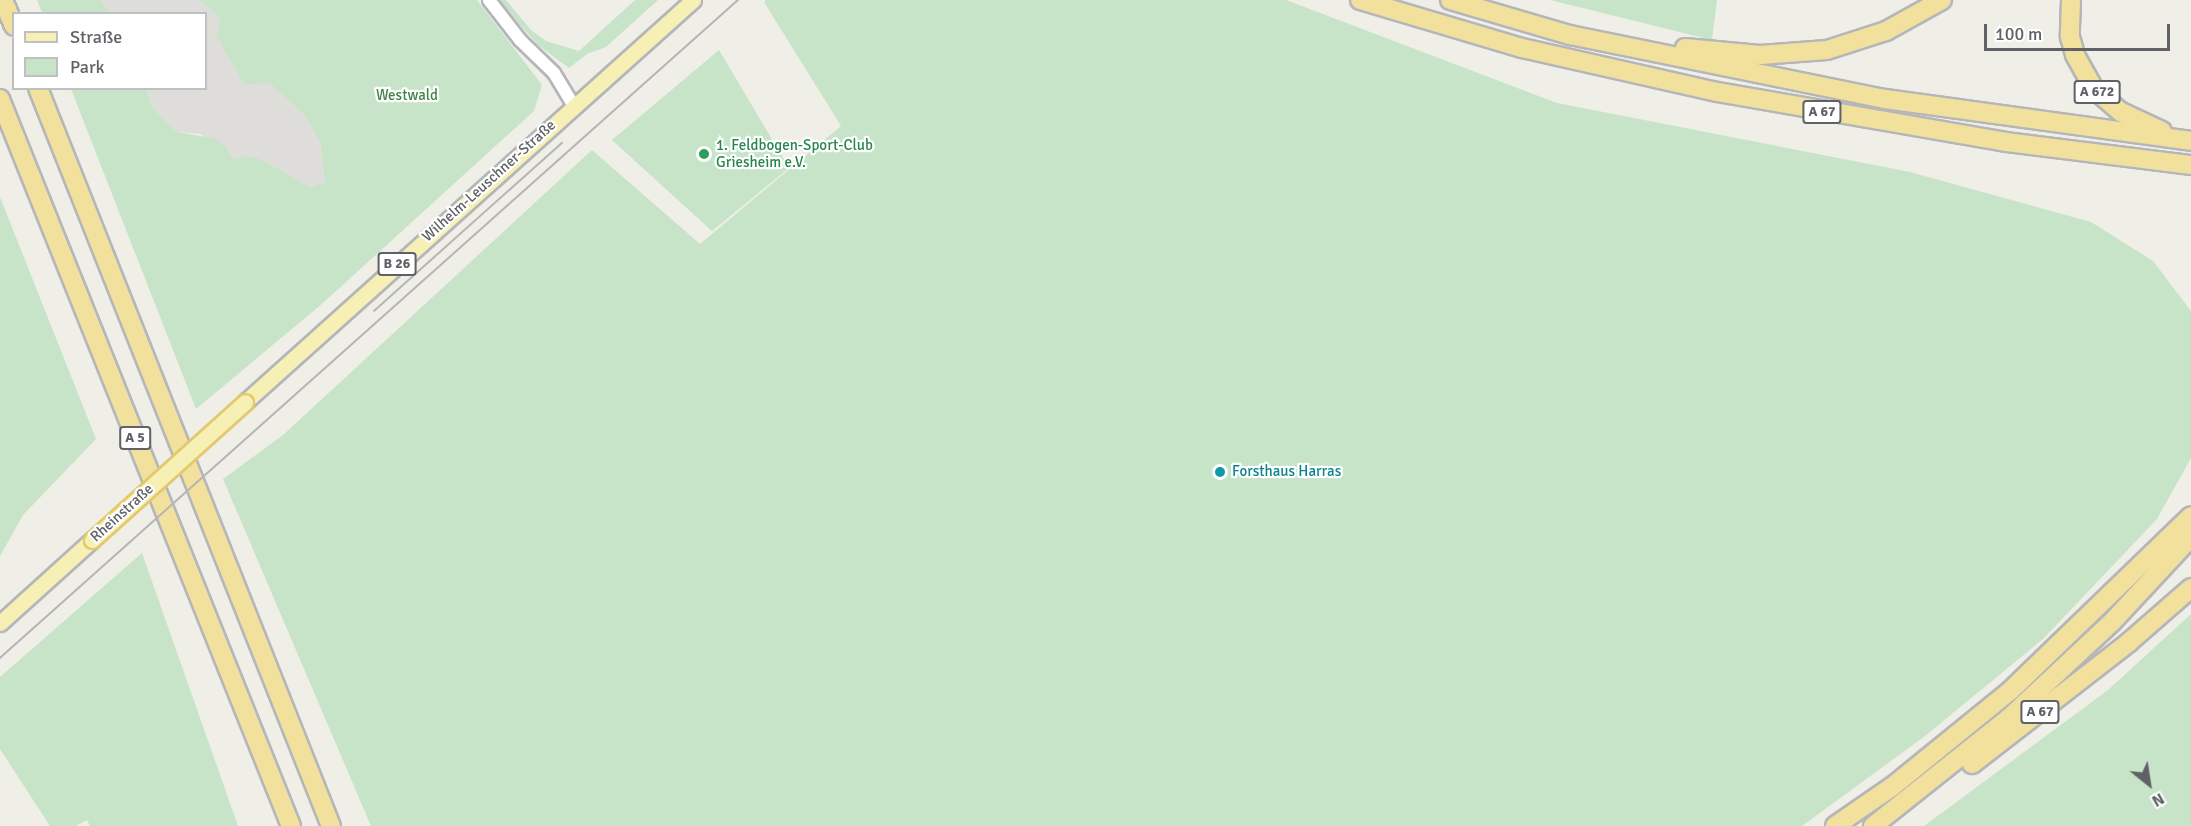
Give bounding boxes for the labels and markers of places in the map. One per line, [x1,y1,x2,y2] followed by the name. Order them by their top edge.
[716,136,873,171] place label: 1. Feldbogen-Sport-Club Griesheim e.V.
[697,147,711,161] marker: 1. Feldbogen-Sport-Club Griesheim e.V.
[1232,463,1341,481] place label: Forsthaus Harras
[1213,465,1227,479] marker: Forsthaus Harras

